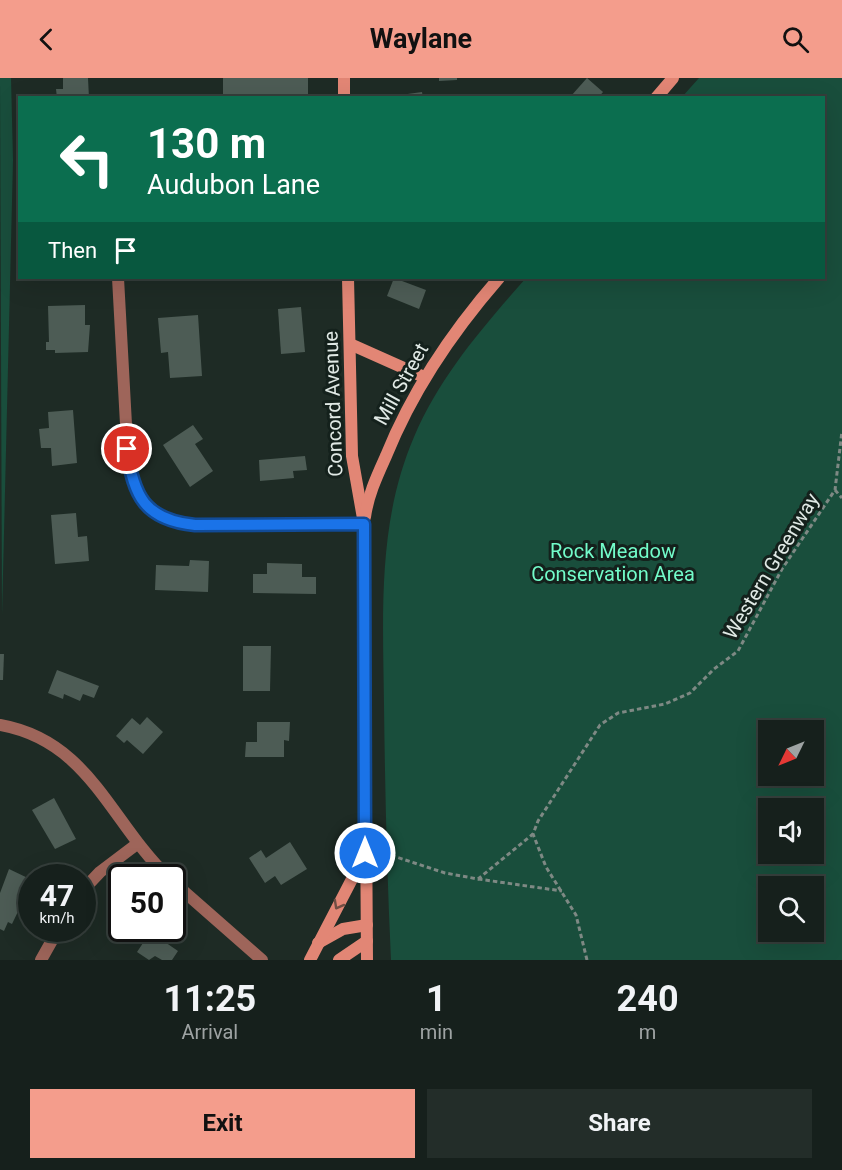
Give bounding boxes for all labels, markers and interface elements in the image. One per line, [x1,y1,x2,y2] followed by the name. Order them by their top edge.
[30,23,63,56] icon: back
[370,23,472,55] text: Waylane
[779,23,812,56] icon: search
[147,119,266,168] text: 130 m
[48,120,126,198] icon: left
[147,169,320,201] text: Audubon Lane
[109,234,142,267] icon: arrive
[48,238,97,263] text: Then
[318,331,348,477] street label: Concord Avenue
[369,339,433,429] street label: Mill Street
[101,423,152,474] pin
[110,432,143,465] icon: arrive
[718,488,824,643] street label: Western Greenway
[531,539,695,586] park label: Rock Meadow Conservation Area
[758,720,824,786] north arrow
[758,720,824,942] map controls
[758,798,824,864] button: sound
[333,821,397,885] position arrow
[108,864,186,942] speed limit sign: 50
[758,876,824,942] button: search
[40,878,74,913] text: 47
[334,898,345,909] one-way arrow
[39,909,75,927] text: km/h
[163,978,256,1020] text: 11:25
[426,978,447,1020] text: 1
[617,978,679,1020] text: 240
[181,1020,238,1044] text: Arrival
[420,1020,453,1044] text: min
[639,1020,656,1044] text: m
[30,1089,415,1158] button: Exit
[427,1089,812,1158] button: Share

